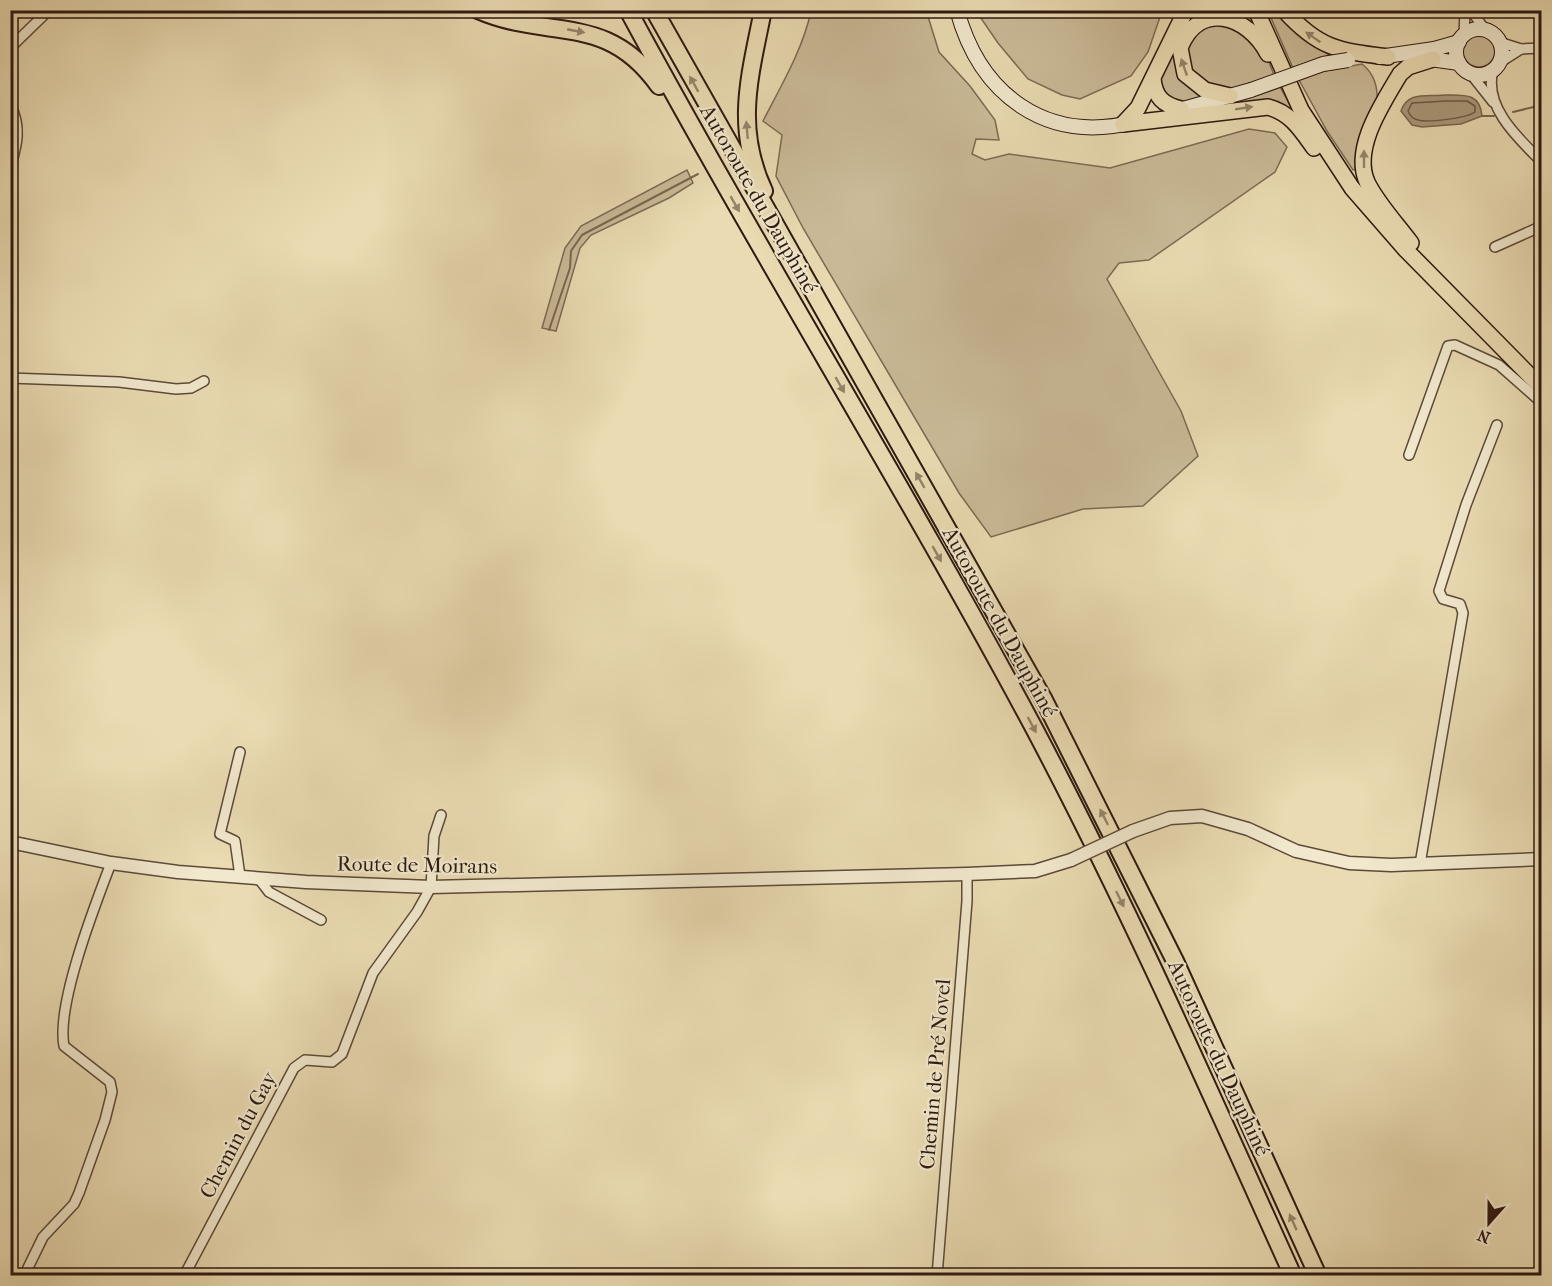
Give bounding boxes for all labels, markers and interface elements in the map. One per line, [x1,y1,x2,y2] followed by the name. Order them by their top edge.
[567,27,586,36] one-way arrow
[1305,31,1321,43] one-way arrow
[1179,58,1188,76] one-way arrow
[689,76,699,93] one-way arrow
[695,100,823,298] street label: Autoroute du Dauphiné
[1234,104,1253,113] one-way arrow
[742,121,751,140] one-way arrow
[1359,149,1369,168] one-way arrow
[730,196,740,213] one-way arrow
[835,377,845,394] one-way arrow
[915,472,926,488] one-way arrow
[937,522,1062,721] street label: Autoroute du Dauphiné
[932,546,942,563] one-way arrow
[1027,717,1037,734] one-way arrow
[1100,809,1109,826] one-way arrow
[337,852,498,878] street label: Route de Moirans
[1115,890,1124,907] one-way arrow
[1163,955,1275,1160] street label: Autoroute du Dauphiné
[915,977,955,1170] street label: Chemin de Pré Novel
[195,1067,282,1202] street label: Chemin du Gay
[1459,1193,1519,1253] north arrow
[1289,1214,1298,1231] one-way arrow
[1474,1225,1493,1248] text: N

